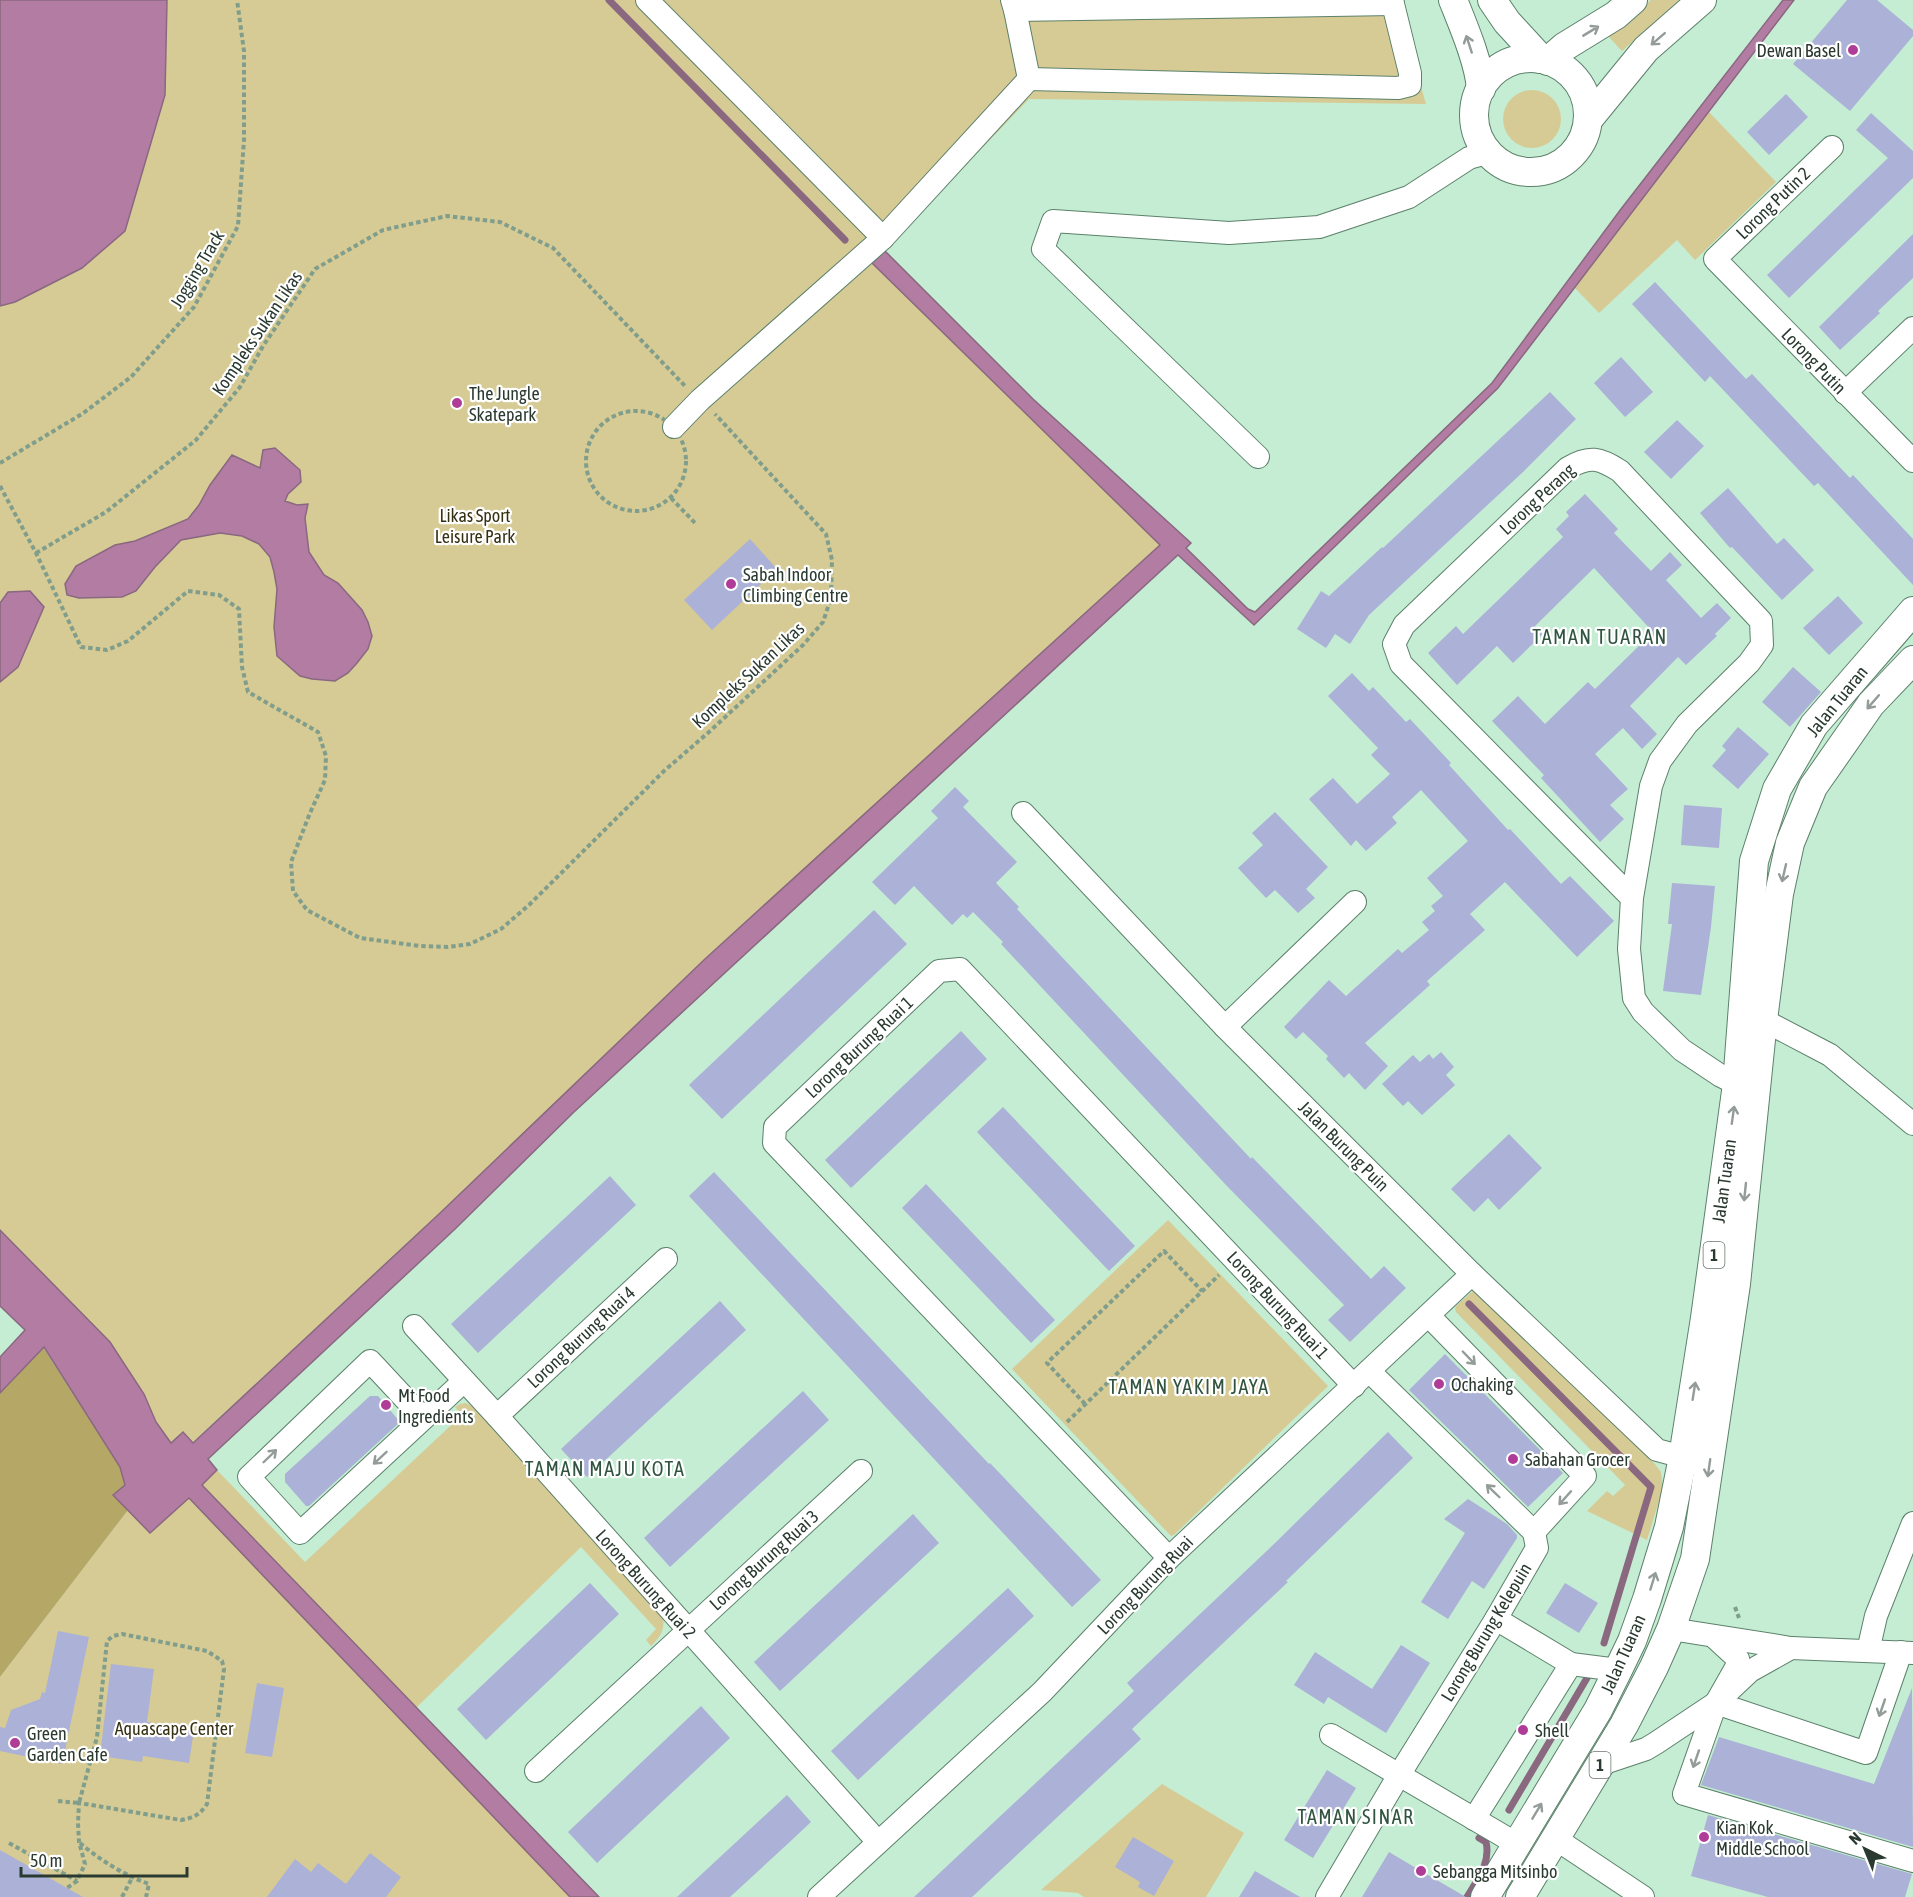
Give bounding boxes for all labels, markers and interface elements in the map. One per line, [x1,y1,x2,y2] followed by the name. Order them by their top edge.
[1582,24,1599,36] one-way arrow
[1651,32,1666,46] one-way arrow
[1463,35,1474,54] one-way arrow
[1757,40,1841,61] place label: Dewan Basel
[1846,43,1860,57] marker: Dewan Basel
[1732,163,1814,243] street label: Lorong Putin 2
[166,226,228,312] street label: Jogging Track
[208,267,306,399] street label: Kompleks Sukan Likas
[1777,324,1851,398] street label: Lorong Putin
[469,383,540,425] place label: The Jungle Skatepark
[450,396,464,410] marker: The Jungle Skatepark
[1495,459,1579,539] street label: Lorong Perang
[435,505,515,547] park label: Likas Sport Leisure Park
[743,564,848,606] place label: Sabah Indoor Climbing Centre
[724,577,738,591] marker: Sabah Indoor Climbing Centre
[688,618,808,732] street label: Kompleks Sukan Likas
[1532,625,1668,648] district label: TAMAN TUARAN
[1802,662,1872,740] street label: Jalan Tuaran
[1866,694,1880,709] one-way arrow
[1777,863,1789,882] one-way arrow
[801,992,917,1102] street label: Lorong Burung Ruai 1
[1294,1096,1394,1196] street label: Jalan Burung Puin
[1727,1105,1738,1125] one-way arrow
[1708,1138,1740,1224] street label: Jalan Tuaran
[1740,1181,1751,1201] one-way arrow
[1704,1242,1724,1268] road number: 1
[1223,1247,1333,1363] street label: Lorong Burung Ruai 1
[523,1282,639,1392] street label: Lorong Burung Ruai 4
[1462,1350,1477,1365] one-way arrow
[1451,1374,1514,1395] place label: Ochaking
[1108,1375,1270,1398] district label: TAMAN YAKIM JAYA
[1432,1377,1446,1391] marker: Ochaking
[1688,1382,1699,1401] one-way arrow
[398,1385,474,1427] place label: Mt Food Ingredients
[379,1398,393,1412] marker: Mt Food Ingredients
[263,1449,278,1463] one-way arrow
[1525,1449,1630,1470] place label: Sabahan Grocer
[373,1451,388,1465] one-way arrow
[1506,1452,1520,1466] marker: Sabahan Grocer
[525,1457,685,1480] district label: TAMAN MAJU KOTA
[1704,1458,1715,1478] one-way arrow
[1485,1484,1500,1499] one-way arrow
[1558,1490,1572,1505] one-way arrow
[705,1506,823,1614] street label: Lorong Burung Ruai 3
[592,1525,700,1643] street label: Lorong Burung Ruai 2
[1093,1531,1197,1639] street label: Lorong Burung Ruai
[1436,1559,1536,1705] street label: Lorong Burung Kelepuin
[1648,1572,1659,1591] one-way arrow
[1596,1611,1650,1697] street label: Jalan Tuaran
[1875,1698,1886,1717] one-way arrow
[115,1718,234,1739] park label: Aquascape Center
[1535,1720,1569,1741] place label: Shell
[27,1723,108,1765] place label: Green Garden Cafe
[1516,1723,1530,1737] marker: Shell
[8,1736,22,1750] marker: Green Garden Cafe
[1690,1749,1701,1768] one-way arrow
[1590,1752,1610,1778] road number: 1
[1531,1803,1543,1820] one-way arrow
[1297,1805,1415,1828] district label: TAMAN SINAR
[1716,1817,1809,1859] place label: Kian Kok Middle School
[1835,1819,1895,1879] north arrow
[1845,1828,1864,1848] text: N
[1697,1830,1711,1844] marker: Kian Kok Middle School
[21,1840,188,1878] scale bar
[30,1850,62,1871] text: 50 m
[1433,1861,1558,1882] place label: Sebangga Mitsinbo
[1414,1864,1428,1878] marker: Sebangga Mitsinbo

